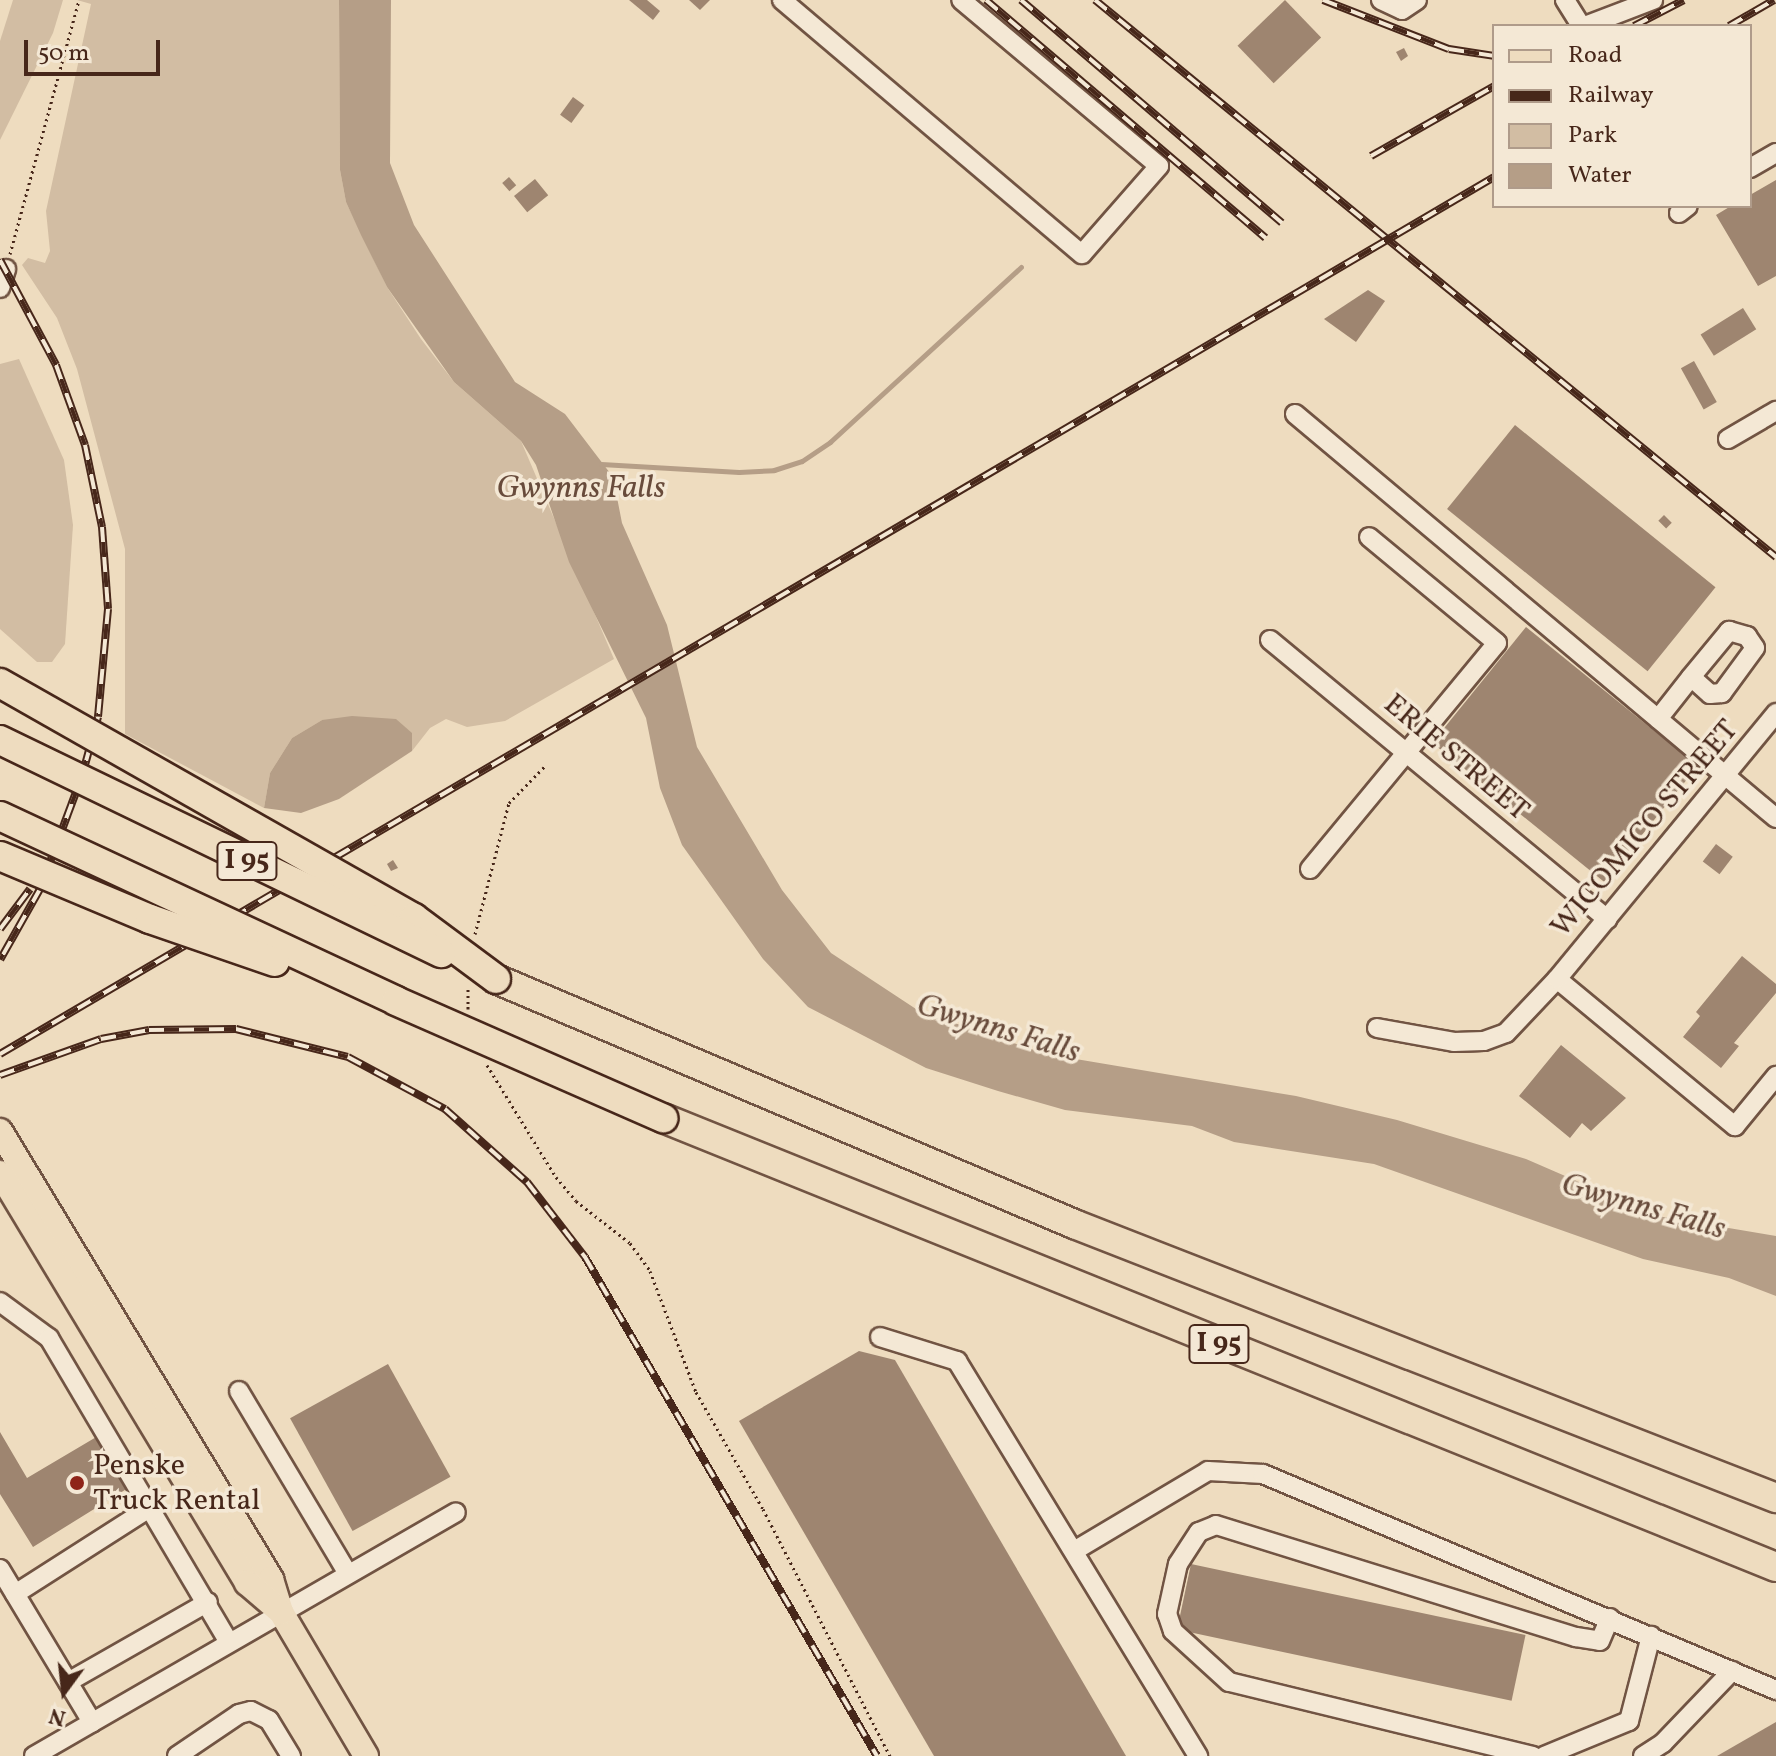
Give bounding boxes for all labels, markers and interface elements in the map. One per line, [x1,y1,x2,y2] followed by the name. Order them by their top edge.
[28,24,164,74] scale bar
[1492,24,1752,208] legend
[38,37,90,71] text: 50 m
[1568,39,1622,73] text: Road
[1568,79,1654,113] text: Railway
[1568,119,1617,153] text: Park
[1568,159,1632,193] text: Water
[497,470,665,508] water label: Gwynns Falls
[1376,687,1536,829] street label: ERIE STREET
[1544,713,1746,945] street label: WICOMICO STREET
[215,837,279,885] road number: I 95
[912,987,1084,1073] water label: Gwynns Falls
[1557,1166,1729,1250] water label: Gwynns Falls
[1187,1320,1251,1368] road number: I 95
[93,1448,260,1518] place label: Penske Truck Rental
[68,1474,86,1492] marker: Penske Truck Rental
[24,1652,104,1732] north arrow
[46,1699,69,1733] text: N

